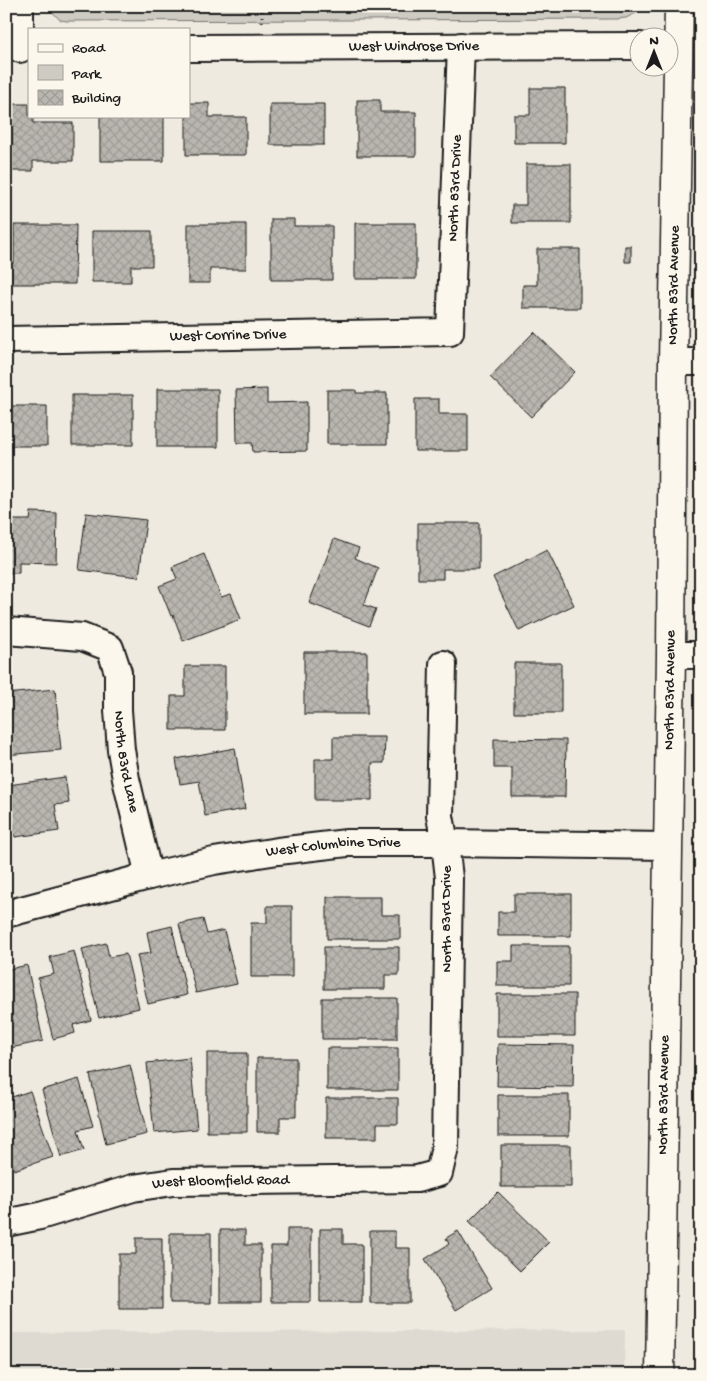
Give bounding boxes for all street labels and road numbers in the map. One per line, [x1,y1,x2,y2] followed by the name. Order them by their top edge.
[349,38,479,56] street label: West Windrose Drive
[444,134,467,242] street label: North 83rd Drive
[664,225,684,345] street label: North 83rd Avenue
[169,326,287,346] street label: West Corrine Drive
[661,630,680,750] street label: North 83rd Avenue
[109,710,143,815] street label: North 83rd Lane
[265,834,401,862] street label: West Columbine Drive
[438,865,456,972] street label: North 83rd Drive
[654,1035,674,1155] street label: North 83rd Avenue
[151,1172,291,1194] street label: West Bloomfield Road

